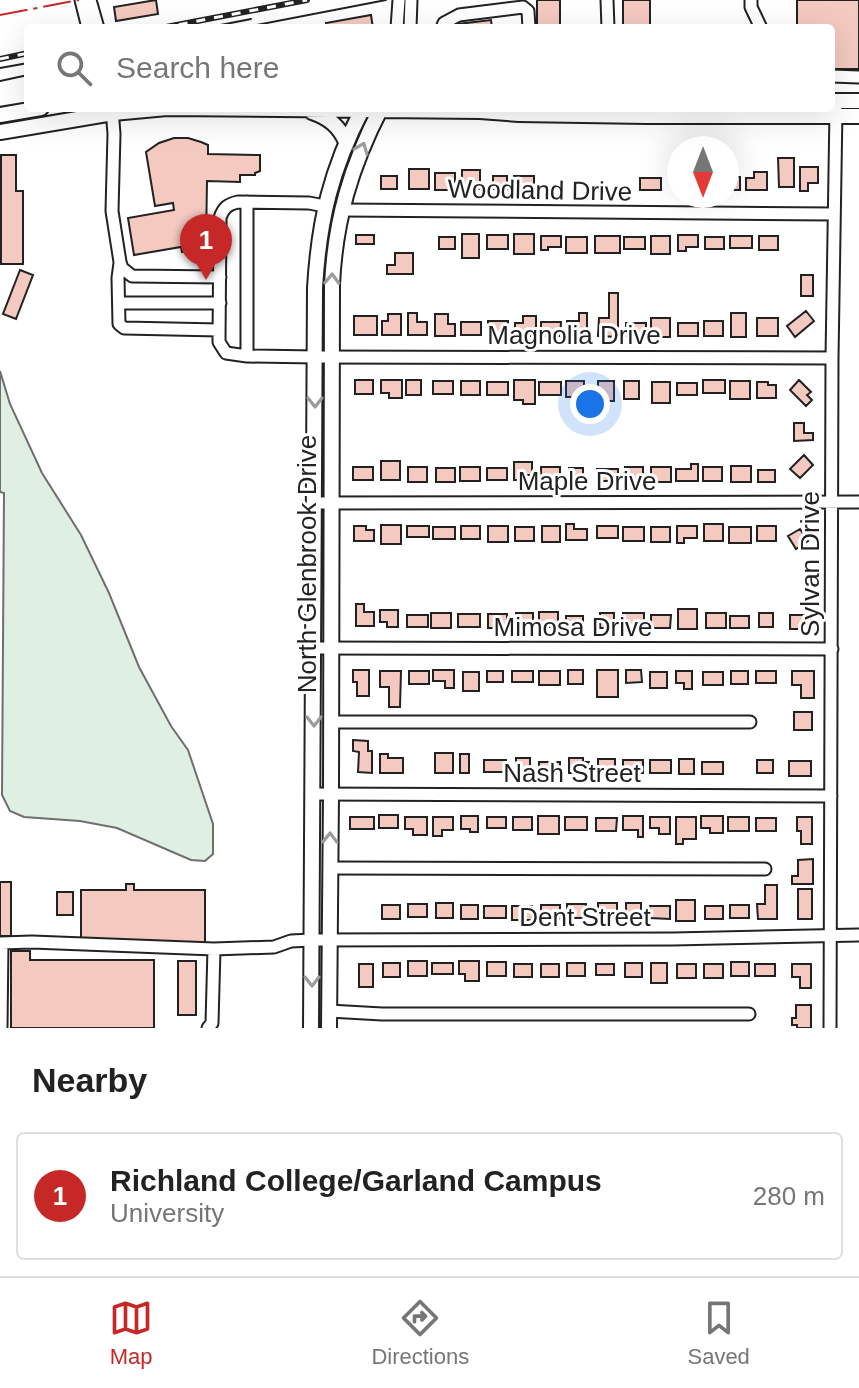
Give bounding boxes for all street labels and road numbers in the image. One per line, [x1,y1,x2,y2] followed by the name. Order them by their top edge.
[447,173,633,207] street label: Woodland Drive
[487,320,661,350] street label: Magnolia Drive
[292,435,322,693] street label: North Glenbrook Drive
[518,466,656,496] street label: Maple Drive
[795,491,825,637] street label: Sylvan Drive
[494,612,652,642] street label: Mimosa Drive
[503,758,641,788] street label: Nash Street
[519,902,652,932] street label: Dent Street

